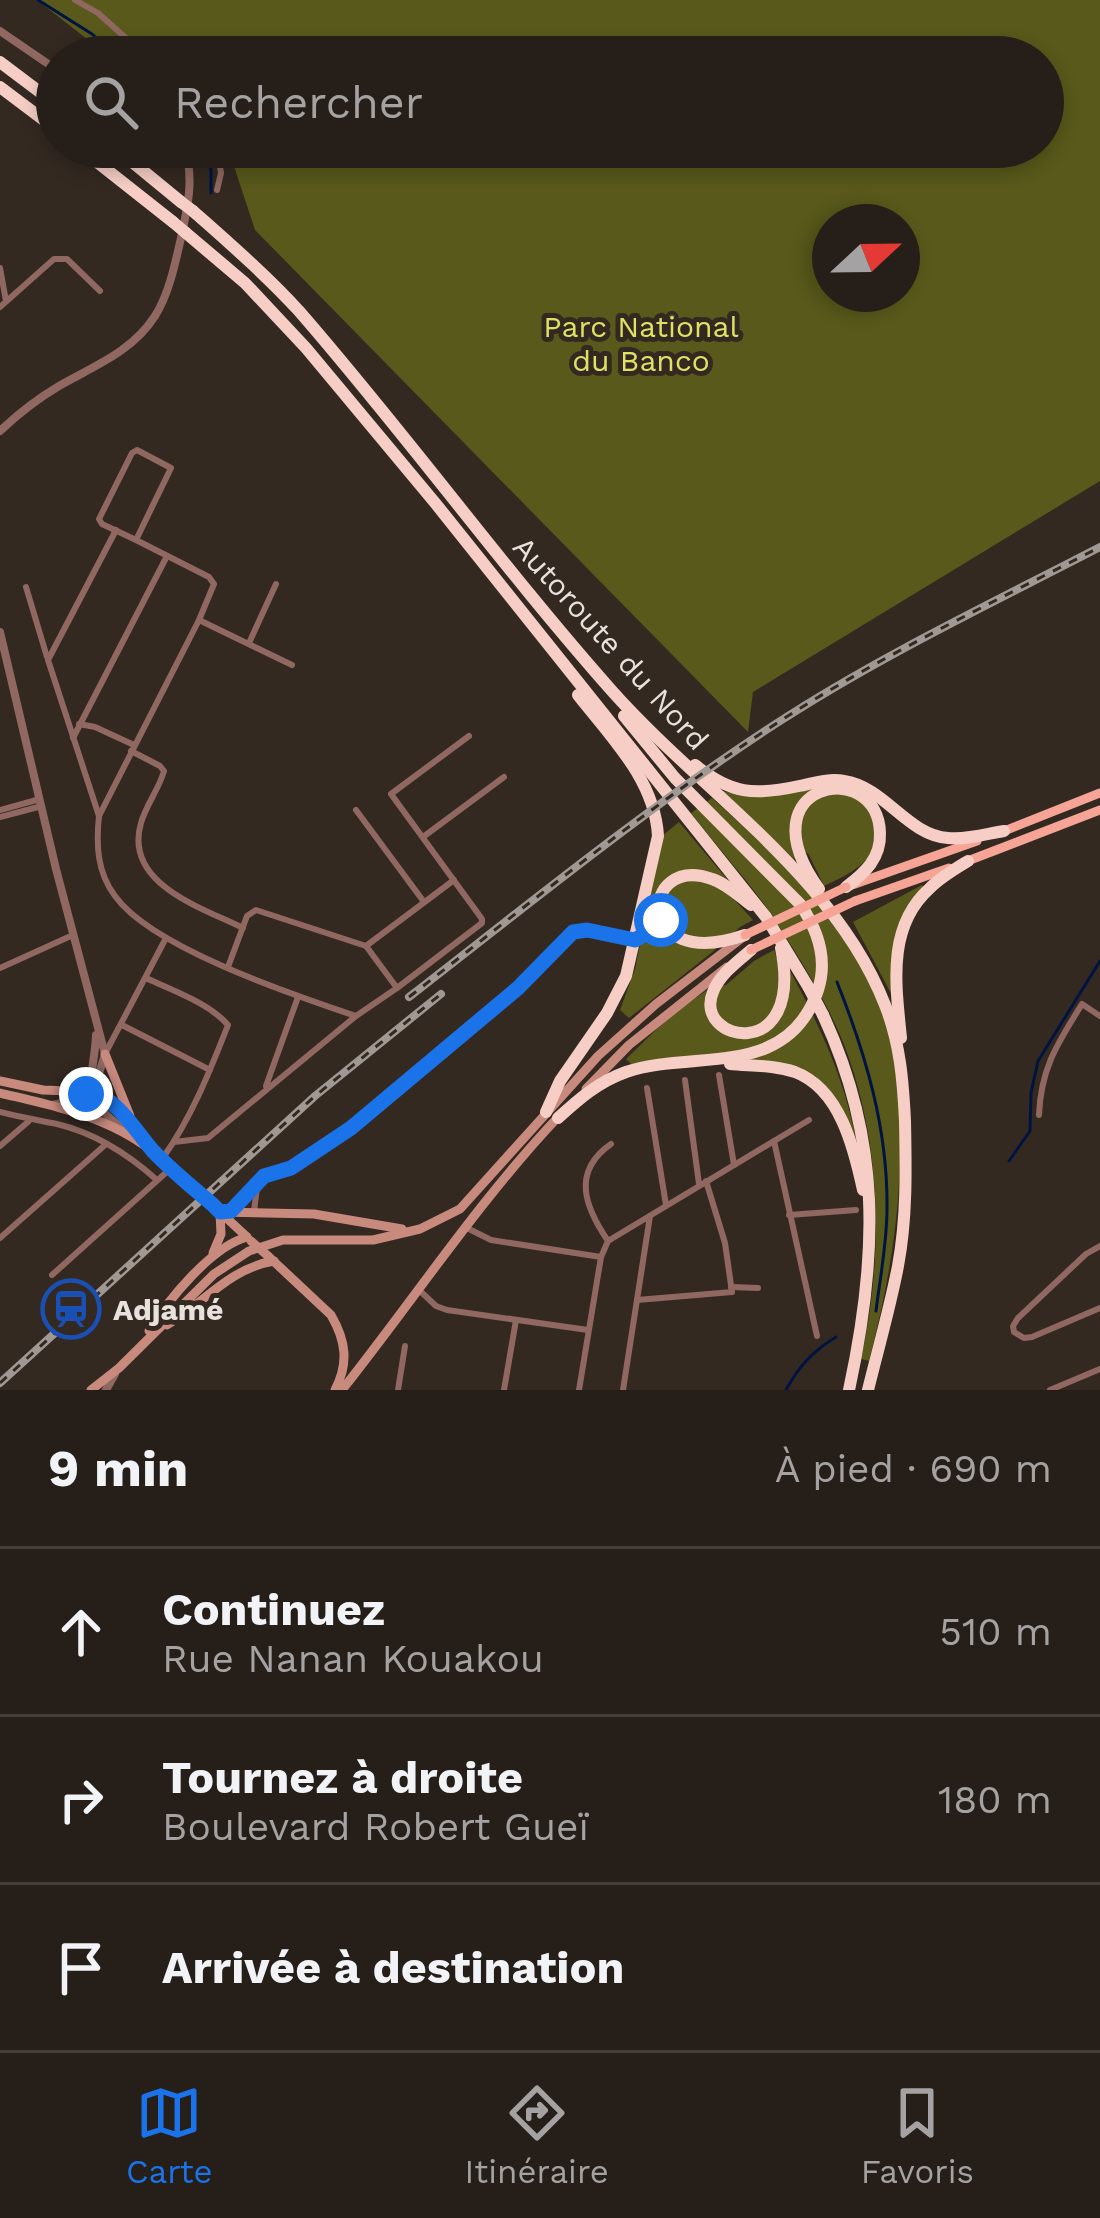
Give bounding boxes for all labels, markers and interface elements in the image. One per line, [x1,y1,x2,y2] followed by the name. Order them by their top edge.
[36,36,1064,168] search box
[78,69,144,135] icon: search
[174,76,423,129] text: Rechercher
[812,204,920,312] north arrow
[543,309,739,378] park label: Parc National du Banco
[506,529,716,757] street label: Autoroute du Nord
[634,893,688,947] route start
[59,1067,113,1121] route end
[40,1278,102,1340] station icon: Adjamé
[113,1292,223,1327] place label: Adjamé
[48,1439,188,1498] text: 9 min
[775,1446,1052,1491] text: À pied · 690 m
[162,1583,385,1636] text: Continuez
[48,1599,114,1665] icon: ahead
[939,1609,1052,1654] text: 510 m
[162,1636,544,1681] text: Rue Nanan Kouakou
[162,1751,523,1804] text: Tournez à droite
[48,1767,114,1833] icon: right
[938,1777,1052,1822] text: 180 m
[162,1804,589,1849] text: Boulevard Robert Gueï
[48,1935,114,2001] icon: arrive
[162,1941,624,1994] text: Arrivée à destination
[126,2080,213,2191] tab: Carte
[465,2080,609,2191] tab: Itinéraire
[861,2080,974,2191] tab: Favoris

